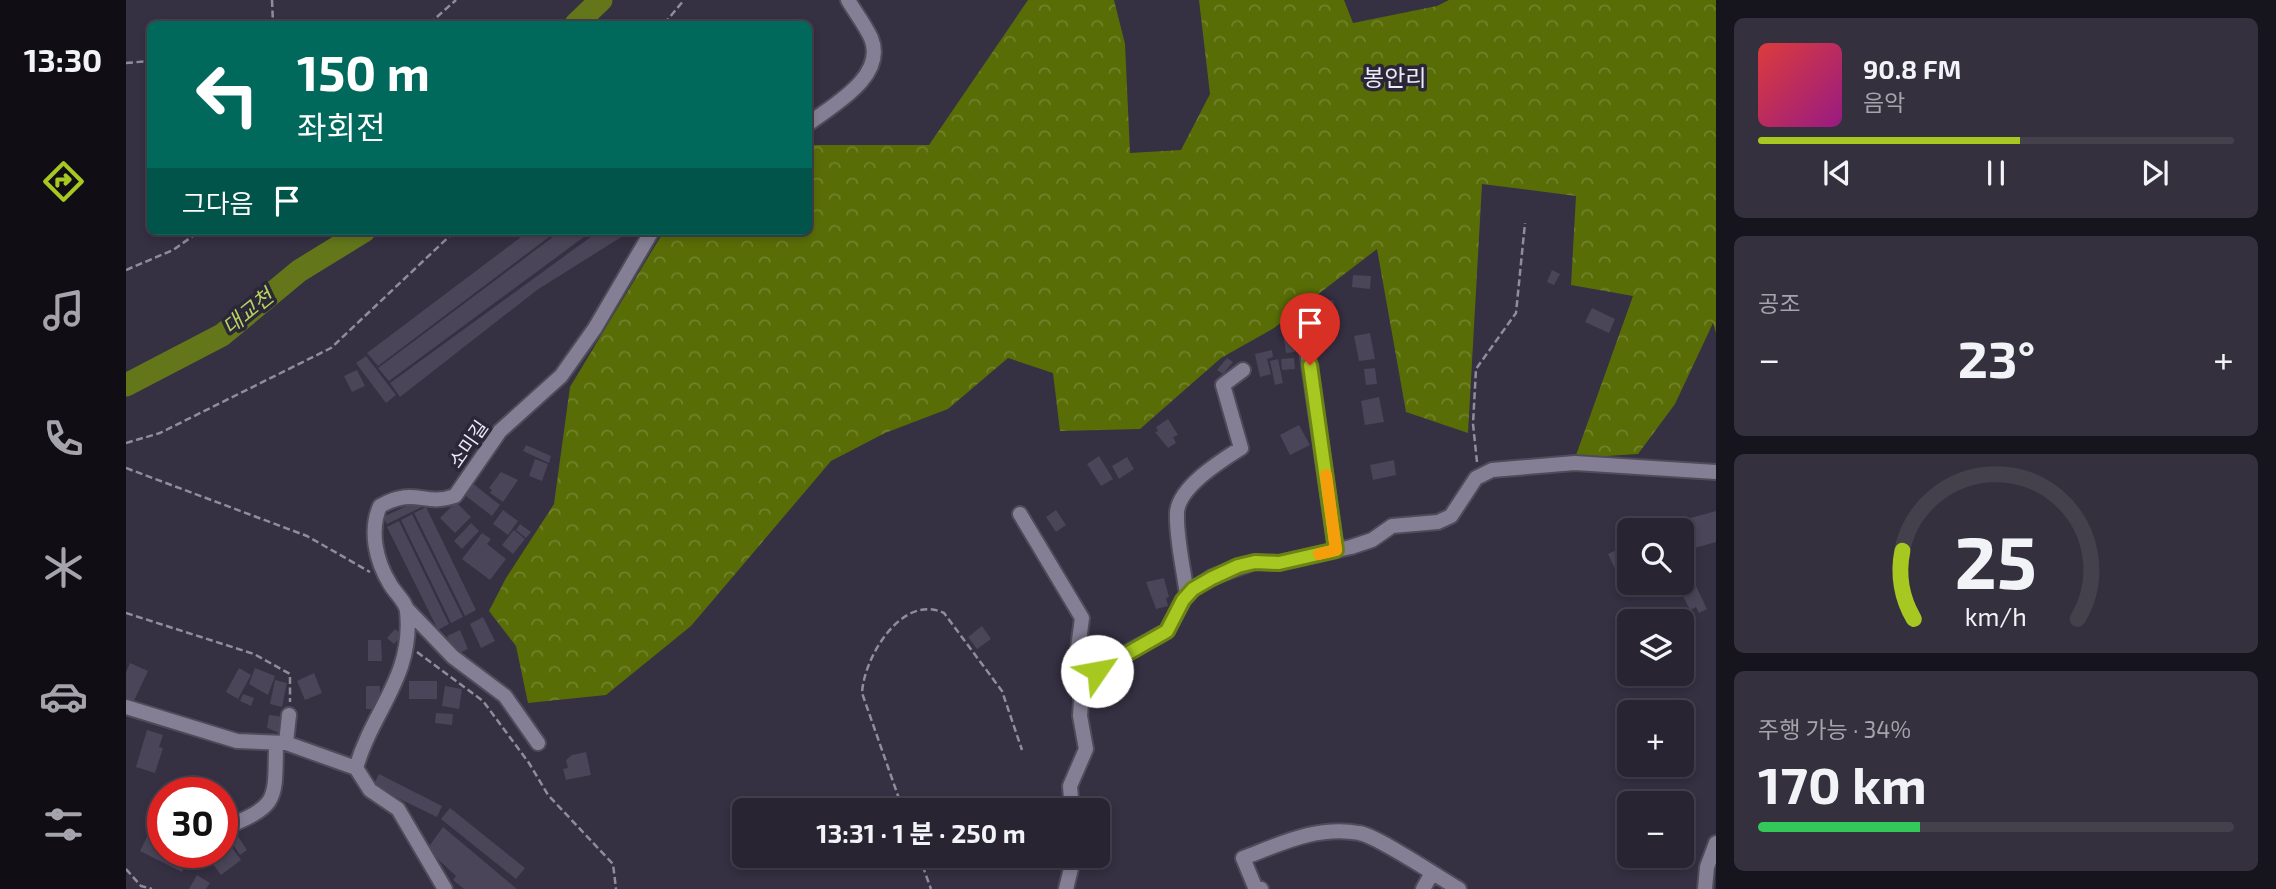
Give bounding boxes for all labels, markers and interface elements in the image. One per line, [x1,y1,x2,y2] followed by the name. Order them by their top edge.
[24,40,102,78] text: 13:30
[297,42,430,101] text: 150 m
[182,49,273,140] icon: left
[1863,53,1961,84] text: 90.8 FM
[1363,63,1427,91] district label: 봉안리
[1863,88,1905,116] text: 음악
[297,107,385,145] text: 좌회전
[1818,154,1856,192] icon: previous
[1977,154,2015,192] icon: pause
[2136,154,2174,192] icon: next
[39,157,88,206] icon: directions
[268,182,306,220] icon: arrive
[182,187,254,218] text: 그다음
[217,281,280,339] water label: 대교천
[39,286,88,335] icon: music
[1758,289,1800,317] text: 공조
[1280,293,1340,365] pin
[1291,304,1329,342] icon: arrive
[1958,326,2035,388] text: 23°
[1758,335,1780,381] text: −
[2213,335,2234,381] text: +
[39,414,88,463] icon: phone
[443,416,492,472] street label: 소미길
[1955,517,2037,605] text: 25
[1617,518,1694,868] map controls
[1617,518,1694,595] button: search
[39,543,88,592] icon: climate
[1965,601,2027,631] text: km/h
[1617,609,1694,686] button: layers
[1060,634,1134,708] position arrow
[39,672,88,721] icon: car
[1617,700,1694,777] button: +
[1758,715,1911,743] text: 주행 가능 · 34%
[1758,752,1927,814] text: 170 km
[147,777,238,868] speed limit sign: 30
[1617,791,1694,868] button: −
[39,800,88,849] icon: filters
[816,817,1026,848] text: 13:31 · 1 분 · 250 m

